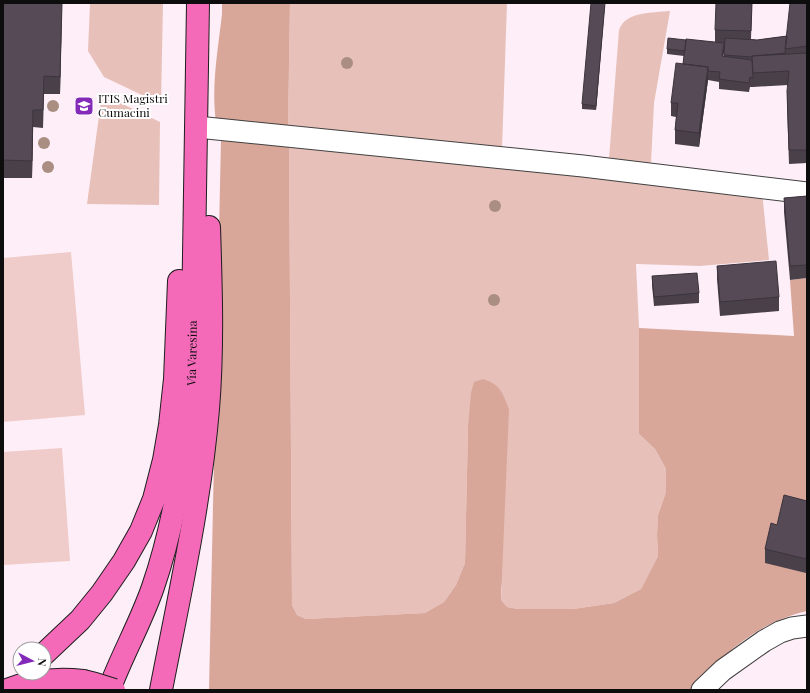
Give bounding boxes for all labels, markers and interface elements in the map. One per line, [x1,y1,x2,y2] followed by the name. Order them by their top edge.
[98,90,168,120] place label: ITIS Magistri Cumacini
[73,95,95,117] school or university icon: ITIS Magistri Cumacini
[182,320,200,387] street label: Via Varesina
[12,641,52,681] north arrow
[34,657,50,667] text: N

